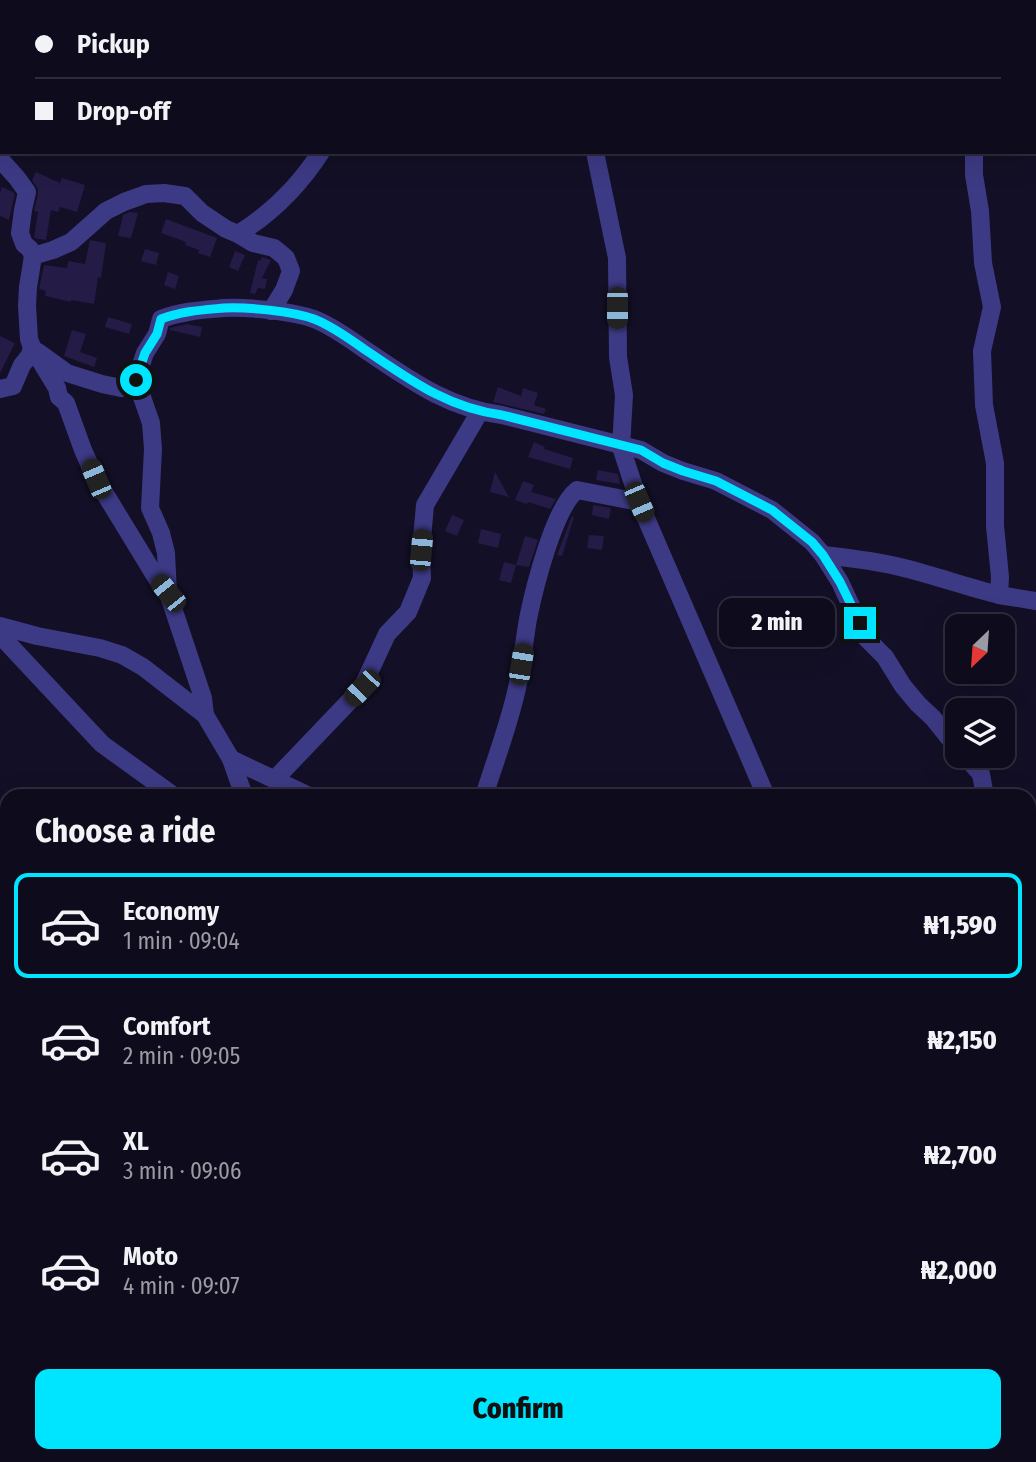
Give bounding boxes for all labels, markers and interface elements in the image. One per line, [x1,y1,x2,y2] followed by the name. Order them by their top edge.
[77,29,150,60] text: Pickup
[77,96,170,127] text: Drop-off
[607,287,628,329] car
[120,364,152,396] route start
[79,456,114,502] car
[622,479,657,525] car
[409,528,434,572] car
[147,570,190,616] car
[720,598,836,648] callout: 2 min
[844,607,876,639] route end
[752,608,802,636] text: 2 min
[945,614,1015,684] north arrow
[945,614,1015,768] map controls
[508,642,535,686] car
[340,666,385,710] car
[945,698,1015,768] button: layers
[35,812,216,850] text: Choose a ride
[39,894,102,957] icon: car
[123,896,219,927] text: Economy
[924,910,997,941] text: ₦1,590
[123,927,240,955] text: 1 min · 09:04
[39,1009,102,1072] icon: car
[123,1011,211,1042] text: Comfort
[928,1025,997,1056] text: ₦2,150
[123,1042,240,1070] text: 2 min · 09:05
[39,1124,102,1187] icon: car
[123,1126,149,1157] text: XL
[924,1140,997,1171] text: ₦2,700
[123,1157,241,1185] text: 3 min · 09:06
[39,1239,102,1302] icon: car
[123,1241,178,1272] text: Moto
[921,1255,997,1286] text: ₦2,000
[123,1272,240,1300] text: 4 min · 09:07
[35,1369,1001,1449] button: Confirm

